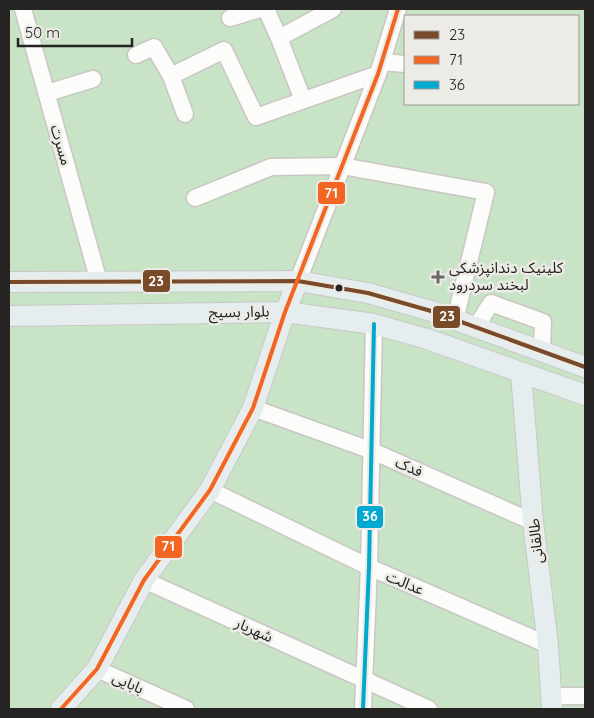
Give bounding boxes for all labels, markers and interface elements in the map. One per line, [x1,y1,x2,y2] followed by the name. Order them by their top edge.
[18,15,131,47] scale bar
[404,15,579,105] legend
[25,23,60,42] text: 50 m
[449,25,465,44] text: 23
[449,50,463,69] text: 71
[449,75,465,94] text: 36
[47,122,76,167] street label: مسرت
[317,181,346,205] line badge: 71
[324,184,338,202] text: 71
[449,258,564,294] place label: کلینیک دندانپزشکی لبخند سردرود
[142,269,171,293] line badge: 23
[431,270,445,284] marker: کلینیک دندانپزشکی لبخند سردرود
[148,272,164,290] text: 23
[334,283,344,293] unlabelled marker
[208,301,270,325] street label: بلوار بسیج
[432,305,461,329] line badge: 23
[439,307,455,325] text: 23
[393,452,426,481] street label: فدک
[356,505,384,529] line badge: 36
[362,507,378,525] text: 36
[524,518,547,565] street label: طالقانی
[154,535,183,559] line badge: 71
[161,537,175,555] text: 71
[383,566,427,599] street label: عدالت
[232,612,276,646] street label: شهریار
[110,667,147,698] street label: بابایی

